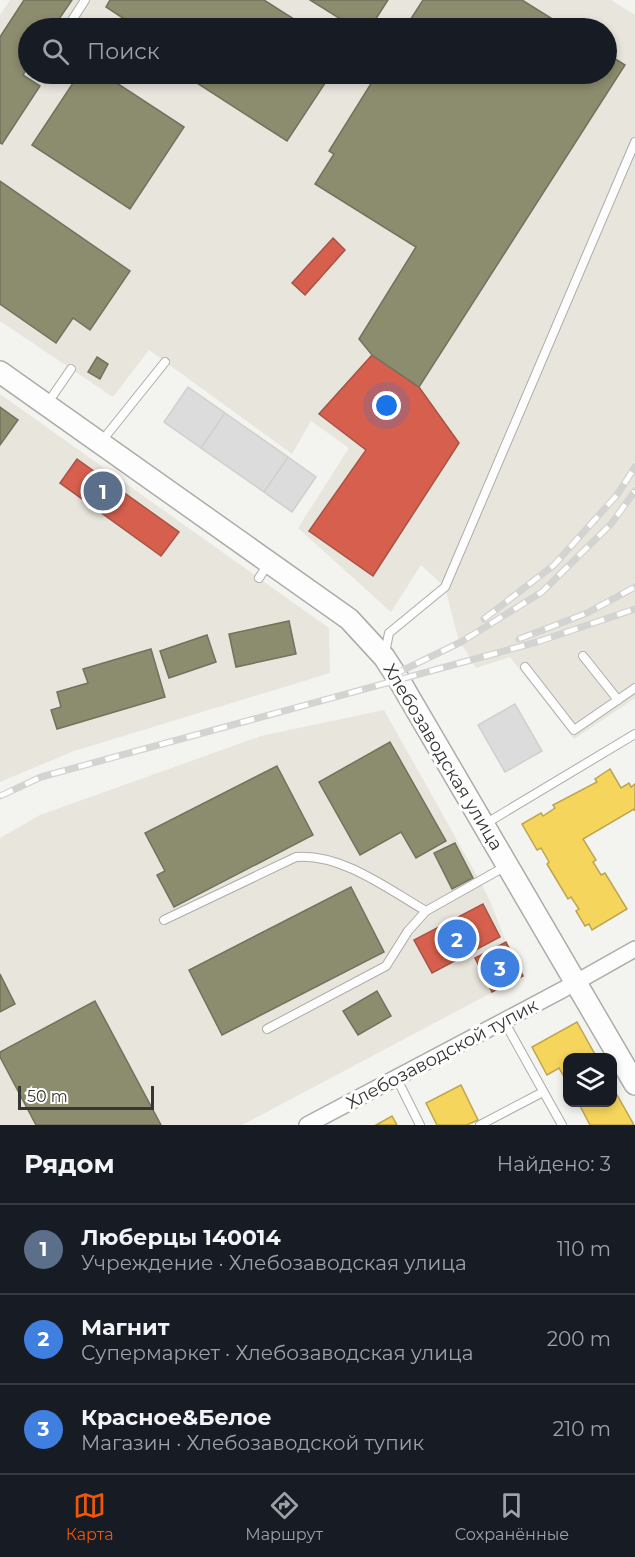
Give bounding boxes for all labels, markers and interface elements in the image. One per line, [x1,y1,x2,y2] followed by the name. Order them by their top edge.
[18,18,617,84] search box
[39,35,72,68] icon: search
[87,38,159,65] text: Поиск
[372,391,401,420] your location
[84,468,122,514] pin: 1
[378,660,508,854] street label: Хлебозаводская улица
[438,916,476,962] pin: 2
[480,946,520,990] pin: 3
[342,994,542,1114] street label: Хлебозаводской тупик
[563,1053,617,1107] map controls
[563,1053,617,1107] button: layers
[18,1083,154,1110] scale bar
[27,1087,68,1106] text: 50 m
[24,1148,115,1180] text: Рядом
[497,1152,611,1176] text: Найдено: 3
[81,1224,281,1251] text: Люберцы 140014
[40,1237,47,1261] text: 1
[557,1237,611,1261] text: 110 m
[81,1251,467,1275] text: Учреждение · Хлебозаводская улица
[81,1314,169,1341] text: Магнит
[38,1327,49,1351] text: 2
[547,1327,611,1351] text: 200 m
[81,1341,473,1365] text: Супермаркет · Хлебозаводская улица
[81,1404,272,1431] text: Красное&Белое
[38,1417,49,1441] text: 3
[553,1417,611,1441] text: 210 m
[81,1431,424,1455] text: Магазин · Хлебозаводской тупик
[66,1489,114,1544] tab: Карта
[245,1489,323,1544] tab: Маршрут
[455,1489,569,1544] tab: Сохранённые

